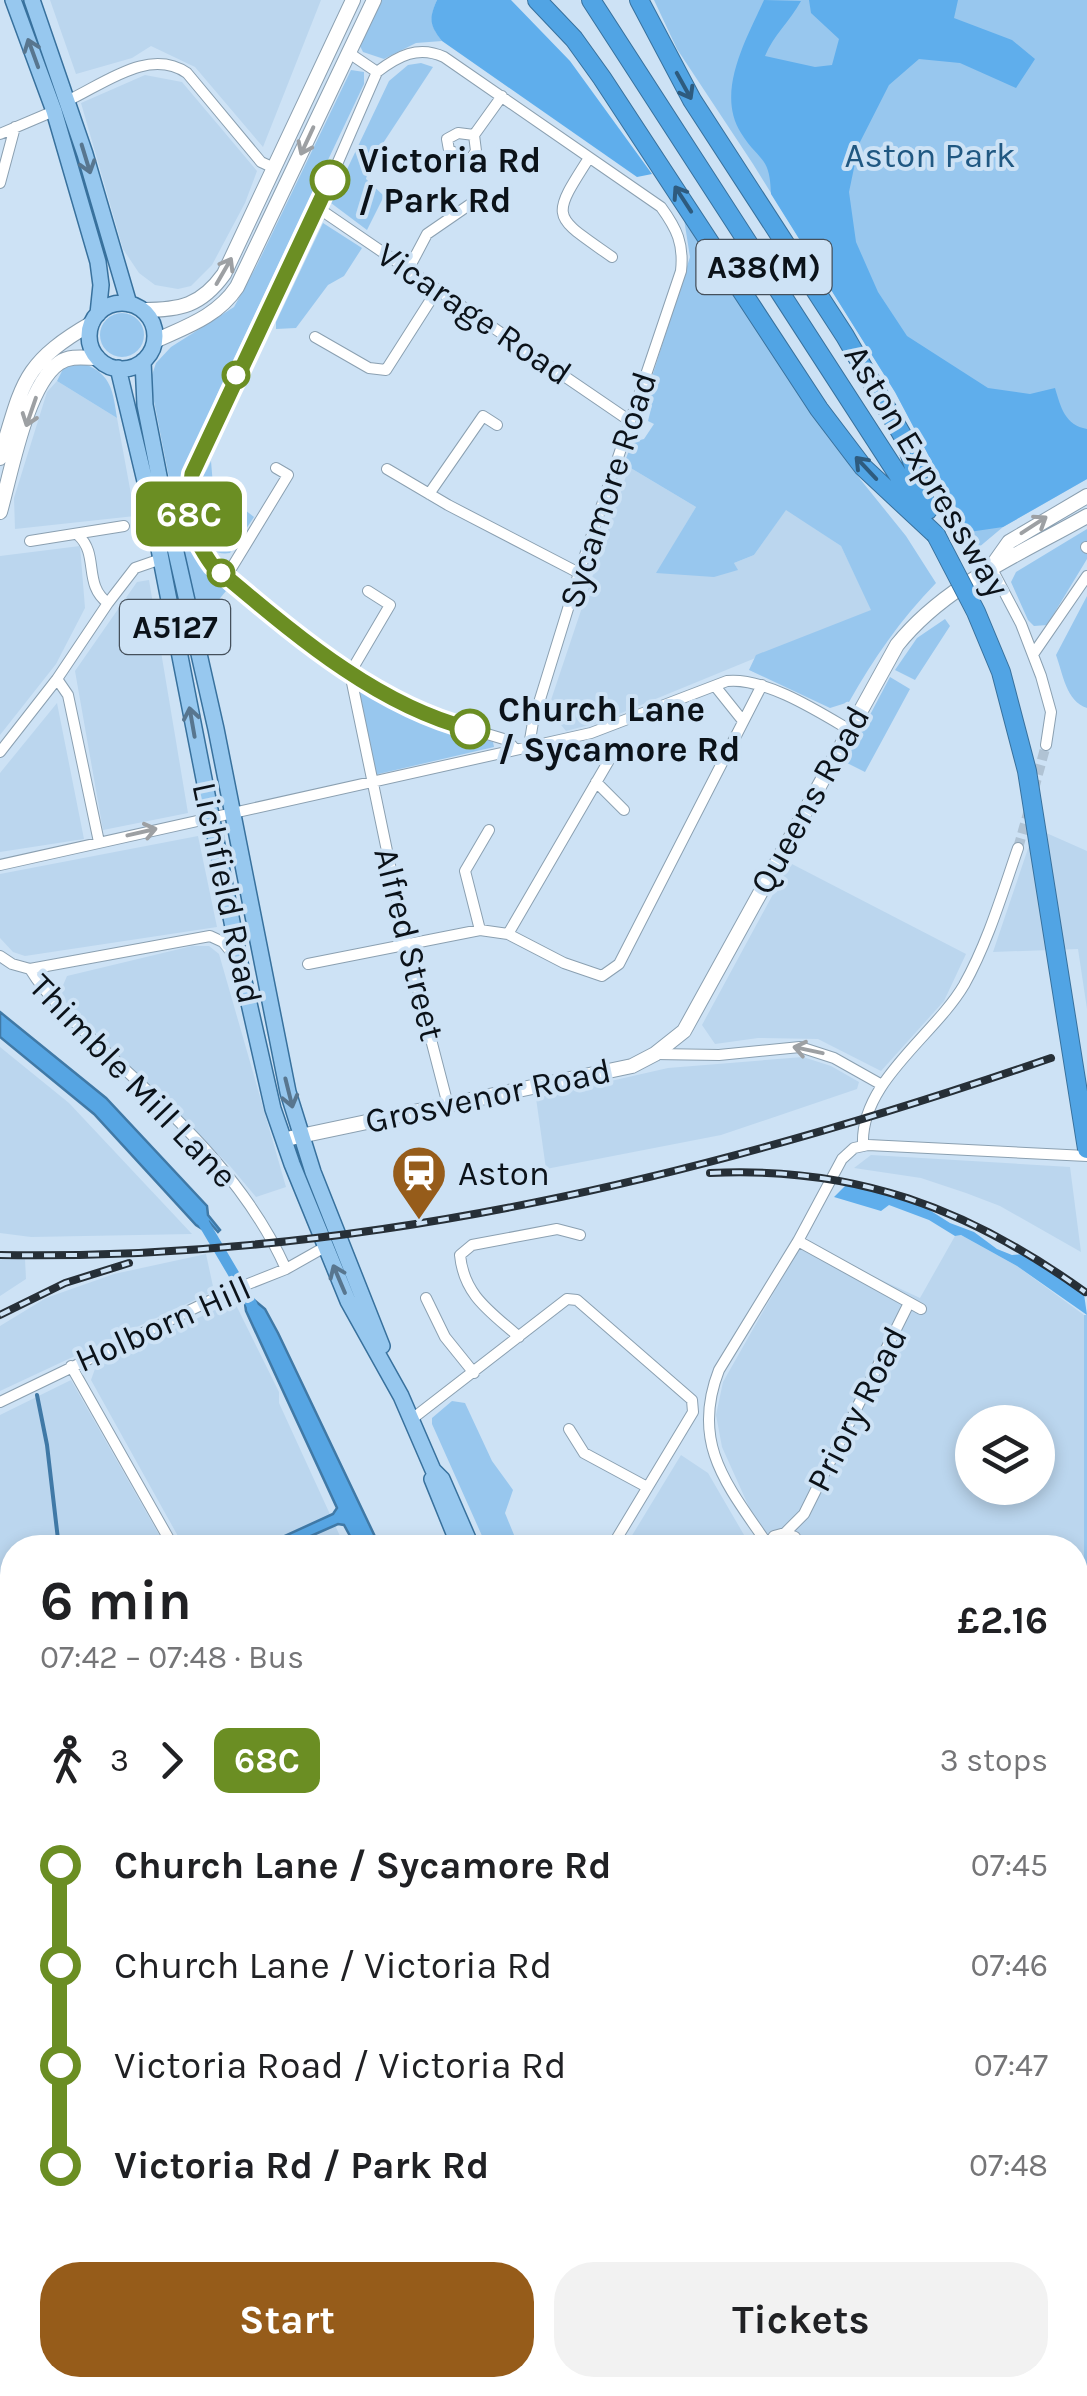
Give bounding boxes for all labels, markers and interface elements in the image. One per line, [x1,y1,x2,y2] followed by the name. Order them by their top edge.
[22,37,40,69] one-way arrow
[674,71,694,101] one-way arrow
[296,126,315,156] one-way arrow
[844,135,1016,176] park label: Aston Park
[358,140,541,221] place label: Victoria Rd / Park Rd
[78,142,96,174] one-way arrow
[311,161,349,199] marker: Victoria Rd / Park Rd
[672,186,693,214] one-way arrow
[369,234,579,394] street label: Vicarage Road
[696,240,832,294] road number: A38(M)
[215,257,235,286] one-way arrow
[836,338,1018,604] street label: Aston Expressway
[223,362,249,388] unlabelled marker
[550,367,666,613] street label: Sycamore Road
[20,395,38,427] one-way arrow
[854,456,878,480] one-way arrow
[132,482,246,546] line badge: 68C
[156,494,222,535] text: 68C
[1019,515,1048,536] one-way arrow
[208,560,234,586] unlabelled marker
[120,600,230,654] road number: A5127
[498,689,740,771] place label: Church Lane / Sycamore Rd
[742,699,878,901] street label: Queens Road
[182,706,201,738] one-way arrow
[451,710,489,748] marker: Church Lane / Sycamore Rd
[183,778,271,1008] street label: Lichfield Road
[125,822,157,840] one-way arrow
[365,843,453,1045] street label: Alfred Street
[21,966,245,1196] street label: Thimble Mill Lane
[793,1040,825,1059] one-way arrow
[361,1050,615,1142] street label: Grosvenor Road
[281,1076,299,1108] one-way arrow
[389,1143,449,1222] station icon: Aston
[458,1153,550,1194] place label: Aston
[329,1264,347,1295] one-way arrow
[69,1267,257,1381] street label: Holborn Hill
[798,1320,916,1498] street label: Priory Road
[955,1405,1055,1505] map controls
[955,1405,1055,1505] button: layers
[40,1569,192,1633] text: 6 min
[957,1598,1048,1643] text: £2.16
[40,1639,304,1676] text: 07:42 – 07:48 · Bus
[40,1733,95,1788] icon: walk
[144,1733,199,1788] icon: forward
[234,1740,300,1781] text: 68C
[110,1742,129,1779] text: 3
[940,1742,1048,1779] text: 3 stops
[114,1843,612,1888] text: Church Lane / Sycamore Rd
[971,1847,1048,1884] text: 07:45
[114,1943,552,1988] text: Church Lane / Victoria Rd
[970,1947,1048,1984] text: 07:46
[114,2043,566,2088] text: Victoria Road / Victoria Rd
[974,2047,1048,2084] text: 07:47
[114,2143,489,2188] text: Victoria Rd / Park Rd
[969,2147,1048,2184] text: 07:48
[40,2262,534,2377] button: Start
[554,2262,1048,2377] button: Tickets

